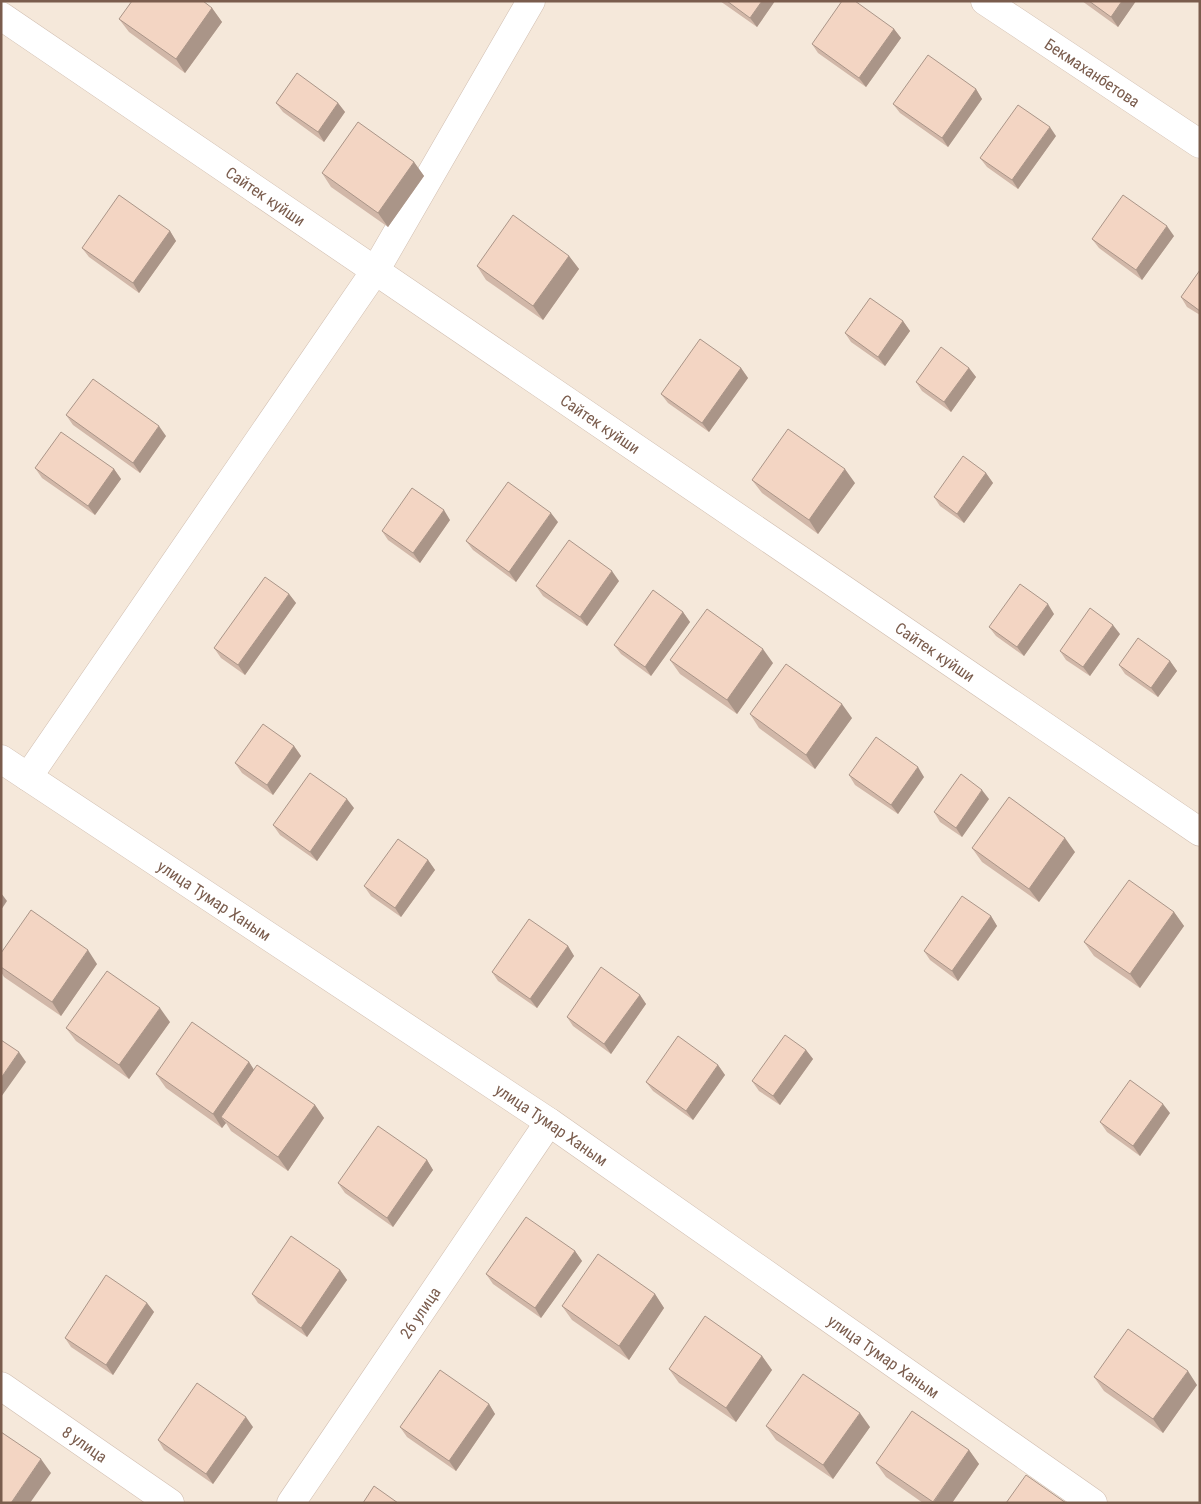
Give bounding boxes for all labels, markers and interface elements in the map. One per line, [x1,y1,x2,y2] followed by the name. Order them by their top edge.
[1041,34,1144,111] street label: Бекмаханбетова
[222,162,309,230] street label: Сайтек куйши
[557,390,644,458] street label: Сайтек куйши
[892,618,979,685] street label: Сайтек куйши
[154,856,275,945] street label: улица Тумар Ханым
[492,1080,612,1170] street label: улица Тумар Ханым
[396,1283,444,1342] street label: 26 улица
[824,1311,943,1402] street label: улица Тумар Ханым
[59,1422,111,1466] street label: 8 улица

